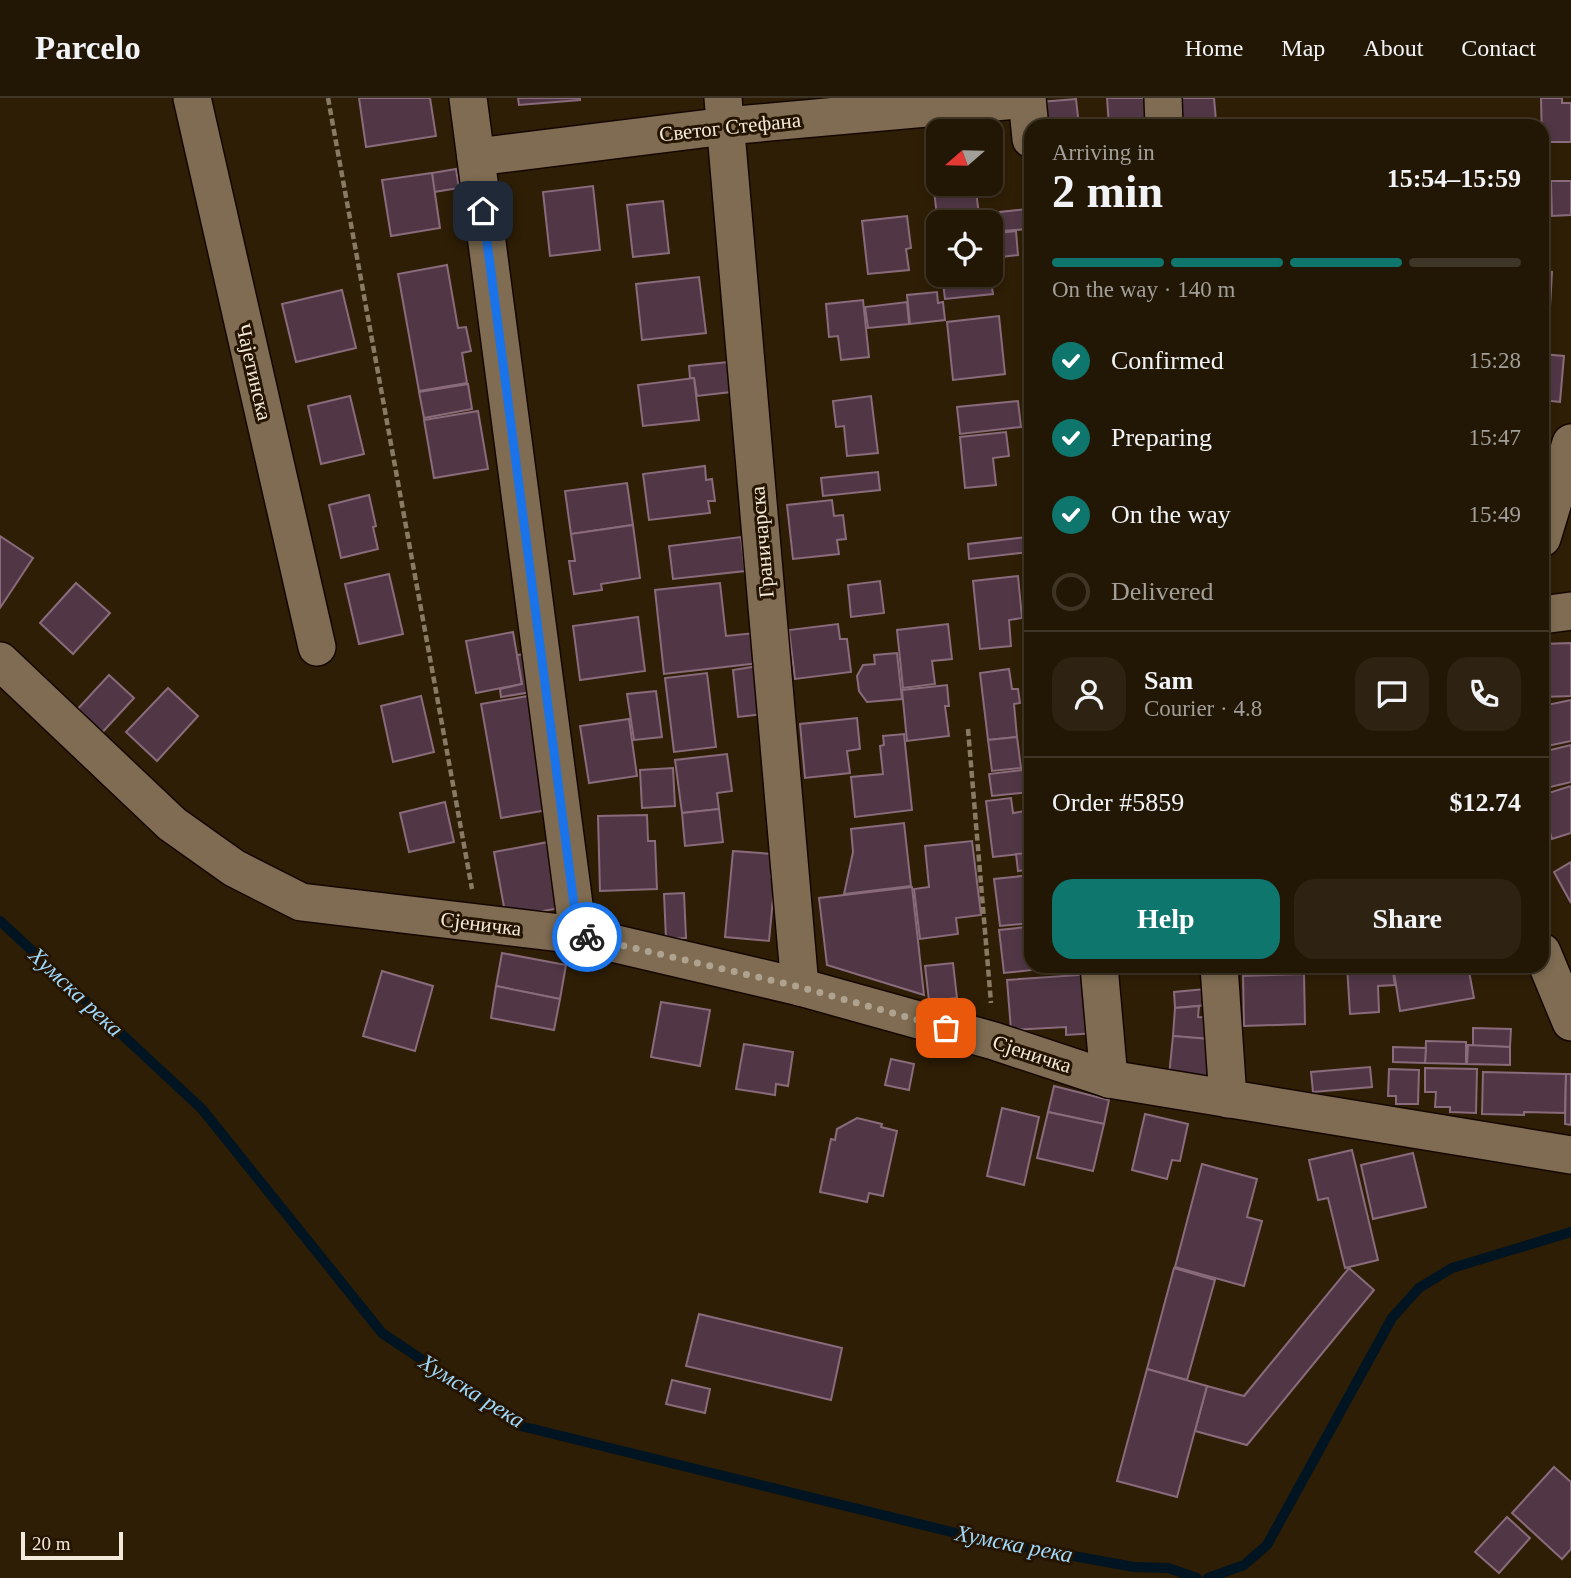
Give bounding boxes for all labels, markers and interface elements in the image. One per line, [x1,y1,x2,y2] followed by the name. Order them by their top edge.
[35,30,141,66] text: Parcelo
[1185,35,1243,61] text: Home
[1281,35,1325,61] text: Map
[1363,35,1423,61] text: About
[1461,35,1536,61] text: Contact
[658,108,803,146] street label: Светог Стефана
[926,119,1003,196] north arrow
[926,119,1003,287] map controls
[1052,140,1155,165] text: Arriving in
[1387,164,1521,193] text: 15:54–15:59
[1052,166,1163,217] text: 2 min
[453,181,513,241] pin
[464,192,502,230] icon: home
[926,210,1003,287] button: locate
[1052,277,1235,302] text: On the way · 140 m
[231,321,277,423] street label: Чајетинска
[1052,342,1090,380] icon: check
[1111,346,1224,375] text: Confirmed
[1469,348,1521,373] text: 15:28
[1052,419,1090,457] icon: check
[1111,423,1212,452] text: Preparing
[1469,425,1521,450] text: 15:47
[745,484,779,599] street label: Граничарска
[1052,496,1090,534] icon: check
[1111,500,1231,529] text: On the way
[1469,502,1521,527] text: 15:49
[1111,577,1214,606] text: Delivered
[1052,657,1126,731] button: person
[1355,657,1429,731] button: chat
[1447,657,1521,731] button: phone
[1144,666,1193,695] text: Sam
[1144,696,1262,721] text: Courier · 4.8
[1052,788,1184,817] text: Order #5859
[1450,788,1521,817] text: $12.74
[1052,879,1280,959] button: Help
[1294,879,1521,959] button: Share
[552,902,622,972] courier
[439,907,524,941] street label: Сјеничка
[568,918,606,956] icon: bike
[23,942,128,1042] water label: Хумска река
[916,998,976,1058] pin
[927,1009,965,1047] icon: bag
[990,1030,1075,1078] street label: Сјеничка
[414,1348,529,1433] water label: Хумска река
[952,1520,1075,1568] water label: Хумска река
[21,1529,122,1561] scale bar
[32,1533,71,1554] text: 20 m

